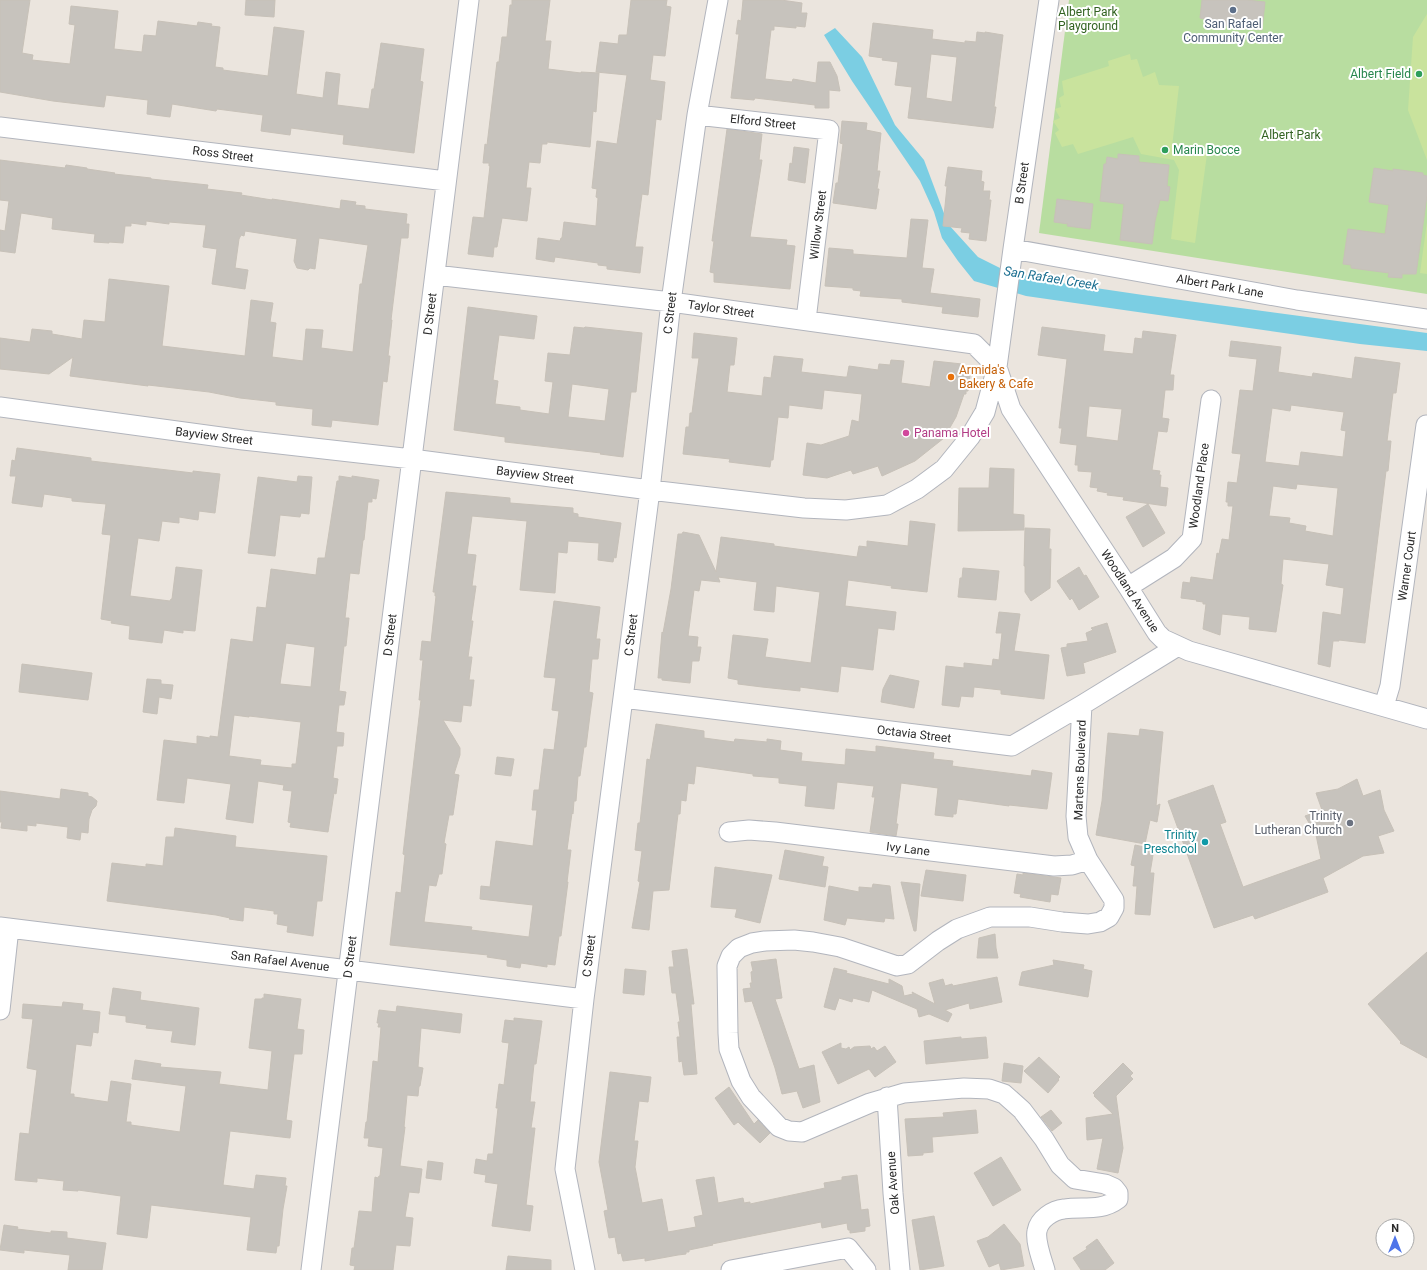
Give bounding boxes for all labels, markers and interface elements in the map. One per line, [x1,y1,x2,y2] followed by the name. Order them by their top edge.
[1058,5,1119,33] park label: Albert Park Playground
[1228,5,1238,15] marker: San Rafael Community Center
[1183,17,1283,45] place label: San Rafael Community Center
[1350,67,1411,81] place label: Albert Field
[1414,69,1424,79] marker: Albert Field
[729,112,797,132] street label: Elford Street
[1261,128,1322,142] park label: Albert Park
[192,143,254,165] street label: Ross Street
[1173,143,1240,157] place label: Marin Bocce
[1160,145,1170,155] marker: Marin Bocce
[1012,161,1032,205] street label: B Street
[807,189,829,261] street label: Willow Street
[1003,263,1100,293] water label: San Rafael Creek
[1175,271,1265,301] street label: Albert Park Lane
[660,291,680,335] street label: C Street
[420,292,440,336] street label: D Street
[687,297,755,321] street label: Taylor Street
[959,363,1033,391] place label: Armida's Bakery & Cafe
[946,372,956,382] marker: Armida's Bakery & Cafe
[174,424,254,448] street label: Bayview Street
[914,426,990,440] place label: Panama Hotel
[901,428,911,438] marker: Panama Hotel
[1186,442,1212,530] street label: Woodland Place
[495,463,575,487] street label: Bayview Street
[1395,530,1419,602] street label: Warner Court
[1098,547,1162,635] street label: Woodland Avenue
[380,613,400,657] street label: D Street
[621,613,641,657] street label: C Street
[1071,719,1089,821] street label: Martens Boulevard
[876,722,952,746] street label: Octavia Street
[1254,809,1342,837] place label: Trinity Lutheran Church
[1345,818,1355,828] marker: Trinity Lutheran Church
[1143,828,1197,856] place label: Trinity Preschool
[1200,837,1210,847] marker: Trinity Preschool
[885,839,931,859] street label: Ivy Lane
[579,934,599,978] street label: C Street
[340,935,360,979] street label: D Street
[230,948,330,974] street label: San Rafael Avenue
[884,1151,902,1215] street label: Oak Avenue
[1375,1218,1415,1258] north arrow
[1391,1222,1399,1235] text: N

